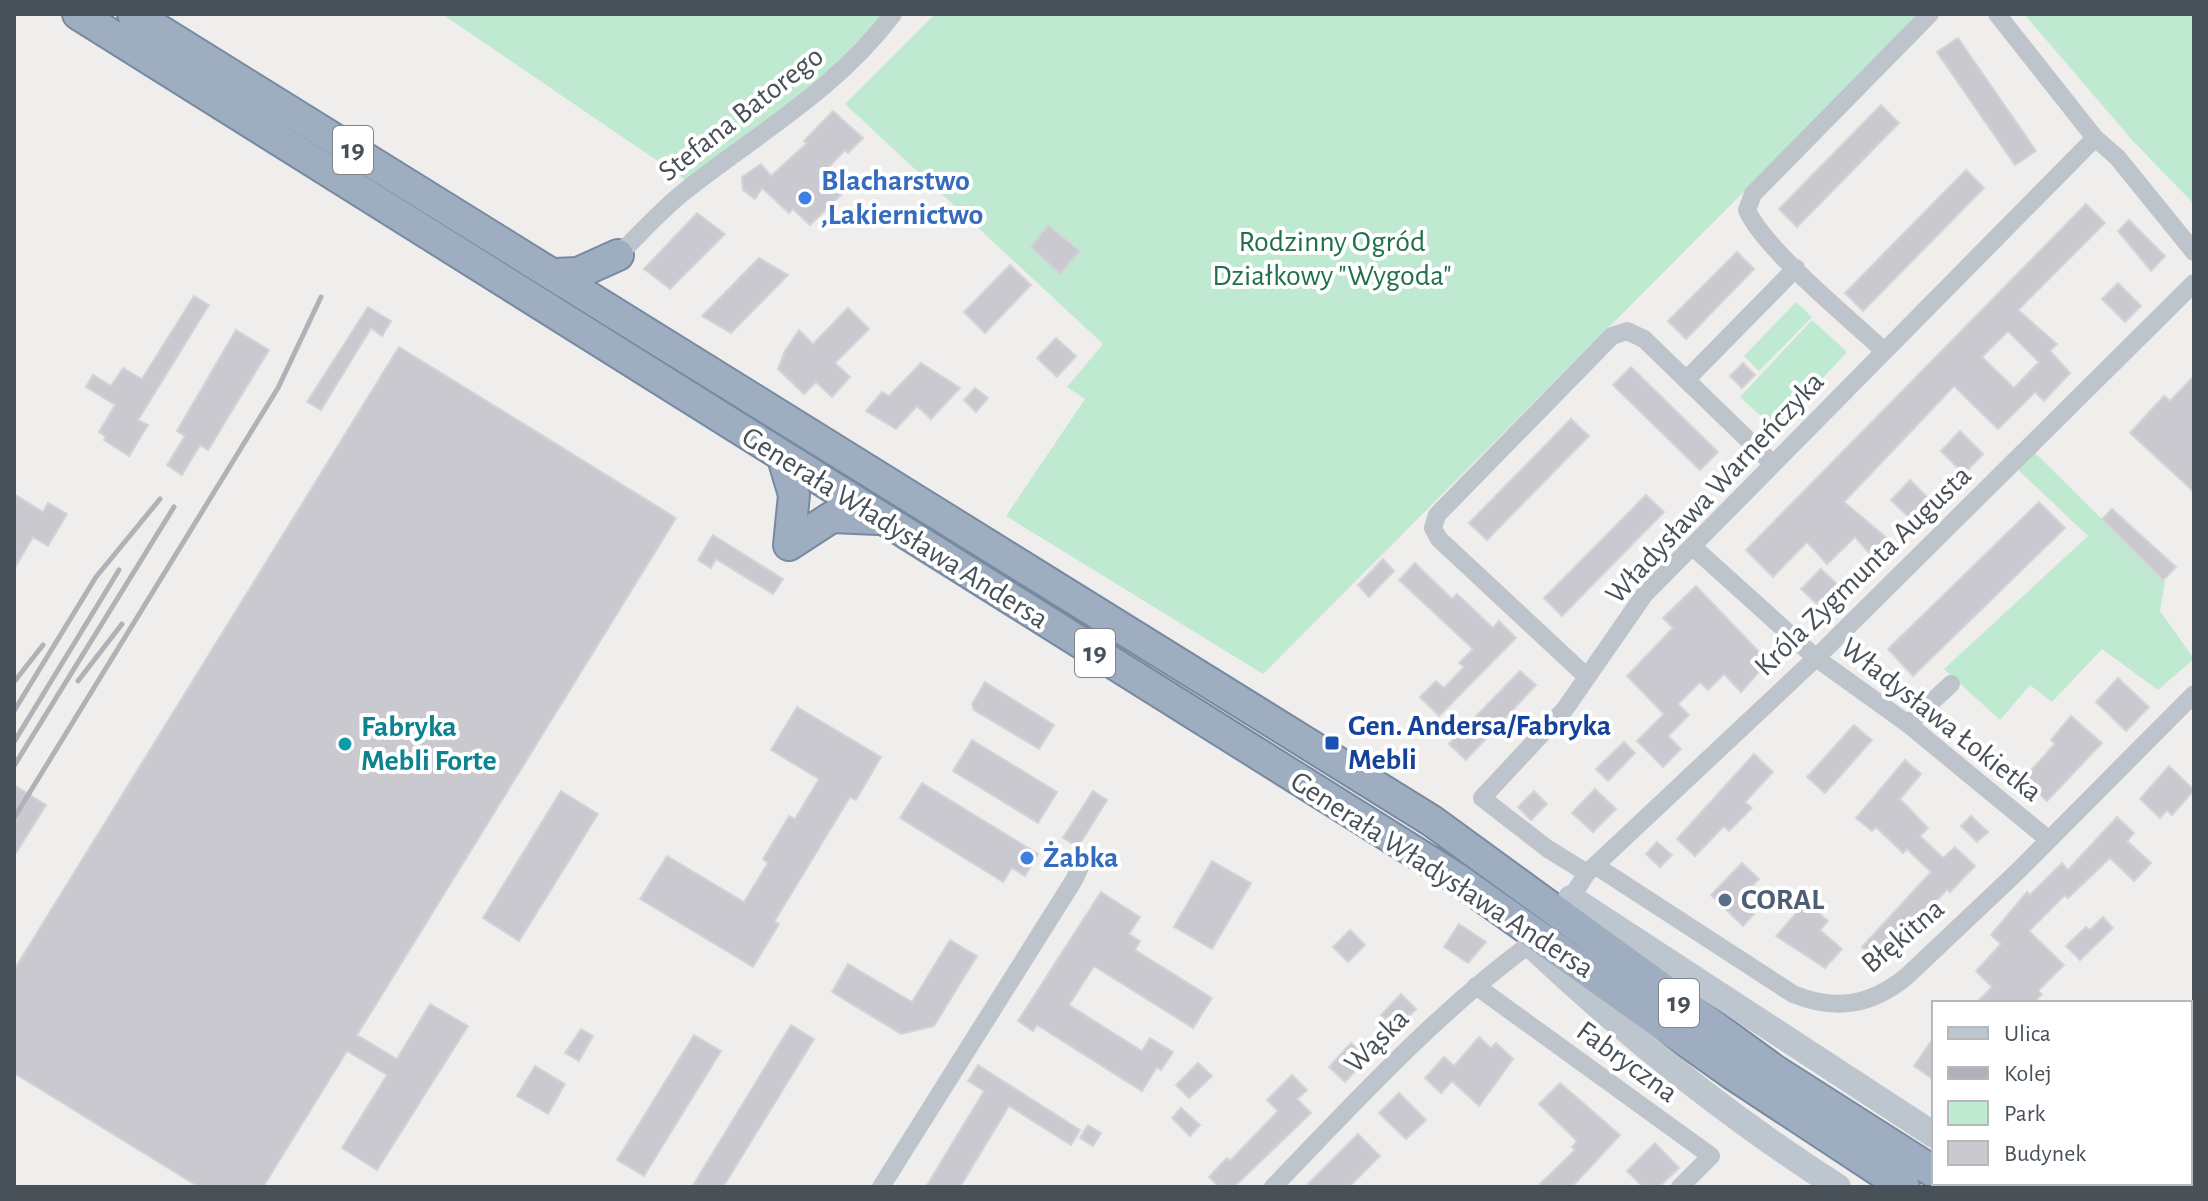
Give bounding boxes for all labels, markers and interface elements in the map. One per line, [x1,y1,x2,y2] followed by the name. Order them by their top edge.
[653,41,829,187] street label: Stefana Batorego
[333,126,373,174] road number: 19
[821,166,983,230] place label: Blacharstwo ,Lakiernictwo
[796,189,814,207] marker: Blacharstwo ,Lakiernictwo
[1212,227,1452,291] park label: Rodzinny Ogród Działkowy "Wygoda"
[1600,366,1830,610] street label: Władysława Warneńczyka
[737,421,1053,635] street label: Generała Władysława Andersa
[1749,460,1977,682] street label: Króla Zygmunta Augusta
[1075,629,1115,677] road number: 19
[1835,632,2047,808] street label: Władysława Łokietka
[1348,711,1611,775] place label: Gen. Andersa/Fabryka Mebli
[361,712,497,776] place label: Fabryka Mebli Forte
[1323,734,1341,752] marker: Gen. Andersa/Fabryka Mebli
[336,735,354,753] marker: Fabryka Mebli Forte
[1285,766,1599,984] street label: Generała Władysława Andersa
[1043,841,1118,873] place label: Żabka
[1018,849,1036,867] marker: Żabka
[1741,885,1824,915] place label: CORAL
[1716,891,1734,909] marker: CORAL
[1856,893,1950,979] street label: Błękitna
[1659,979,1699,1027] road number: 19
[1932,1001,2192,1185] legend
[1339,1003,1415,1079] street label: Wąska
[1571,1016,1683,1108] street label: Fabryczna
[2004,1022,2051,1046] text: Ulica
[2004,1062,2052,1086] text: Kolej
[2004,1102,2045,1126] text: Park
[2004,1142,2086,1166] text: Budynek

